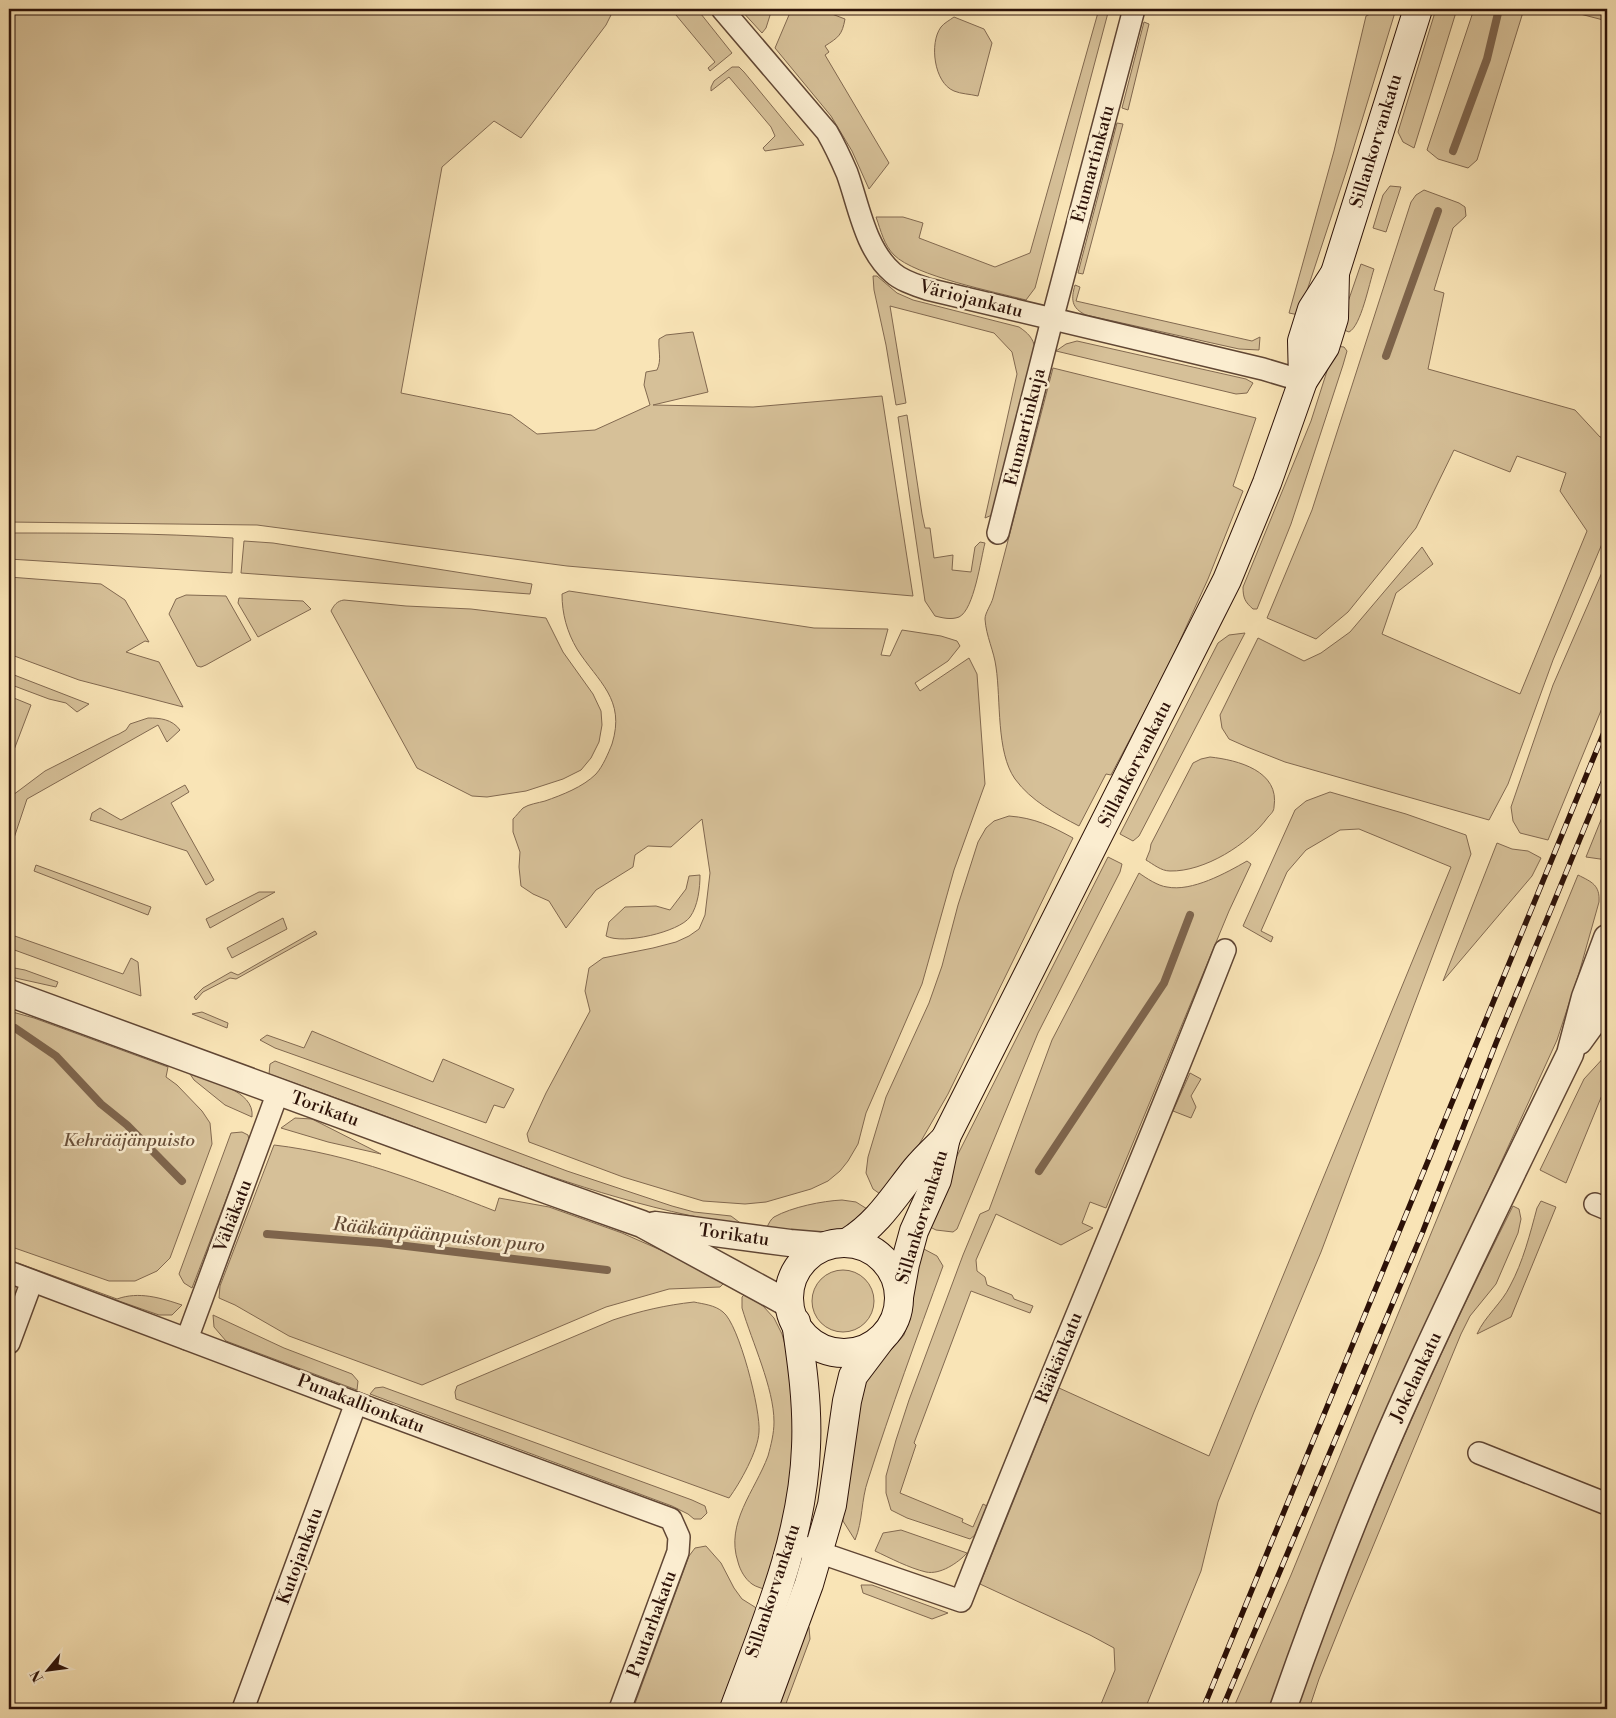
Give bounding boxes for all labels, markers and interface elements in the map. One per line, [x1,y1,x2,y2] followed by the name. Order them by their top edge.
[1345,70,1408,211] street label: Sillankorvankatu
[1066,102,1120,225] street label: Etumartinkatu
[916,275,1026,323] street label: Väriojankatu
[999,365,1051,488] street label: Etumartinkuja
[1093,696,1177,831] street label: Sillankorvankatu
[288,1086,363,1132] street label: Torikatu
[63,1129,195,1152] park label: Kehrääjänpuisto
[891,1146,954,1287] street label: Sillankorvankatu
[208,1176,258,1257] street label: Vähäkatu
[331,1212,546,1258] water label: Rääkänpäänpuiston puro
[697,1219,771,1251] street label: Torikatu
[1030,1308,1088,1407] street label: Rääkänkatu
[1385,1328,1447,1427] street label: Jokelankatu
[294,1369,429,1439] street label: Punakallionkatu
[272,1504,328,1608] street label: Kutojankatu
[741,1521,806,1661] street label: Sillankorvankatu
[622,1567,682,1680] street label: Puutarhakatu
[22,1646,72,1696] north arrow
[27,1667,48,1685] text: N

